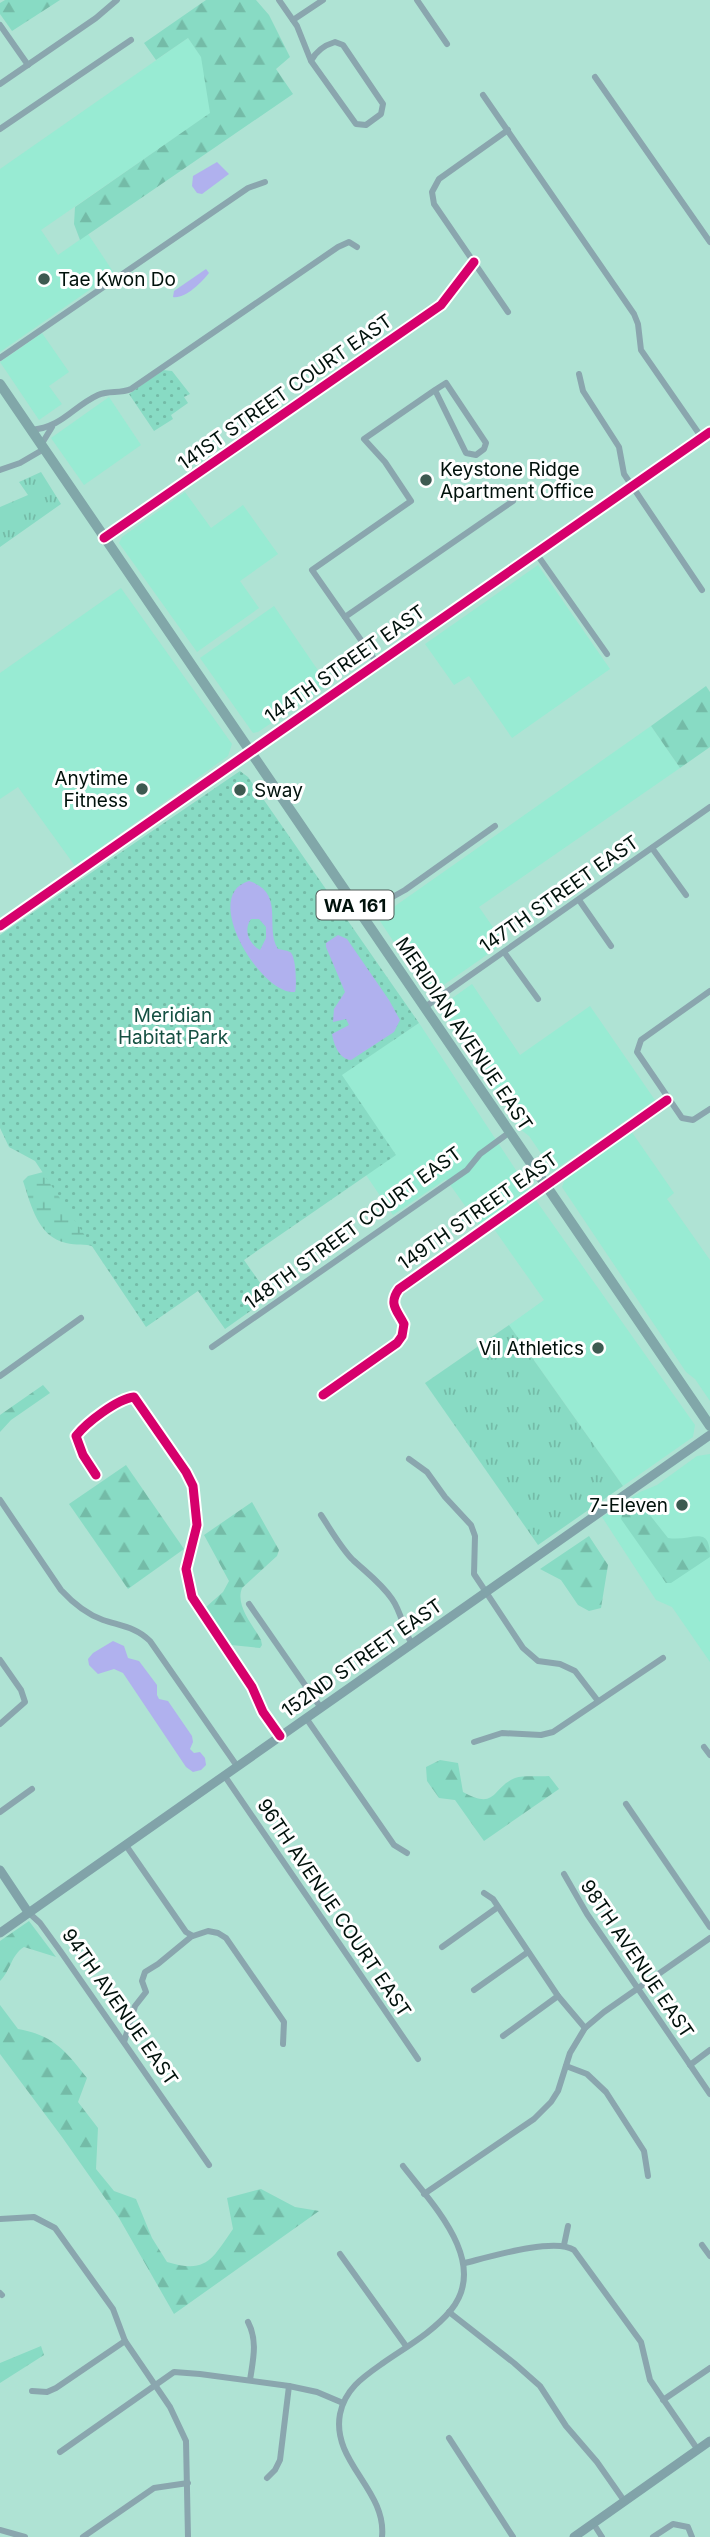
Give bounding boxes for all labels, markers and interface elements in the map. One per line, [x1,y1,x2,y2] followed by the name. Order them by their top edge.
[58,268,176,291] place label: Tae Kwon Do
[36,271,52,287] marker: Tae Kwon Do
[174,309,396,475] street label: 141ST STREET COURT EAST
[440,458,594,503] place label: Keystone Ridge Apartment Office
[418,472,434,488] marker: Keystone Ridge Apartment Office
[261,600,429,728] street label: 144TH STREET EAST
[54,767,128,812] place label: Anytime Fitness
[254,779,303,802] place label: Sway
[134,781,150,797] marker: Anytime Fitness
[232,782,248,798] marker: Sway
[475,830,643,958] street label: 147TH STREET EAST
[316,890,394,920] road number: WA 161
[391,933,537,1135] street label: MERIDIAN AVENUE EAST
[118,1004,229,1049] park label: Meridian Habitat Park
[240,1142,466,1314] street label: 148TH STREET COURT EAST
[394,1147,562,1275] street label: 149TH STREET EAST
[479,1337,584,1360] place label: Vil Athletics
[590,1340,606,1356] marker: Vil Athletics
[589,1494,668,1517] place label: 7-Eleven
[674,1497,690,1513] marker: 7-Eleven
[277,1594,447,1722] street label: 152ND STREET EAST
[252,1795,416,2021] street label: 96TH AVENUE COURT EAST
[576,1876,698,2042] street label: 98TH AVENUE EAST
[57,1924,183,2090] street label: 94TH AVENUE EAST

